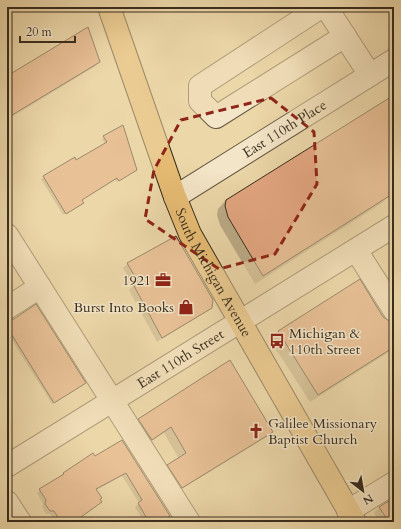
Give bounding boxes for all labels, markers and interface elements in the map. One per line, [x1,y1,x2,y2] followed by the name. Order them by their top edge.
[20,18,75,44] scale bar
[26,24,53,40] text: 20 m
[239,96,330,162] street label: East 110th Place
[170,205,256,341] street label: South Michigan Avenue
[122,271,151,290] place label: 1921
[154,271,172,289] office icon: 1921
[74,298,174,317] place label: Burst Into Books
[177,298,195,316] shop icon: Burst Into Books
[289,324,361,359] place label: Michigan & 110th Street
[134,325,228,393] street label: East 110th Street
[268,332,286,350] bus stop icon: Michigan & 110th Street
[268,414,378,449] place label: Galilee Missionary Baptist Church
[247,422,265,440] church icon: Galilee Missionary Baptist Church
[343,471,383,511] north arrow
[360,490,376,508] text: N

